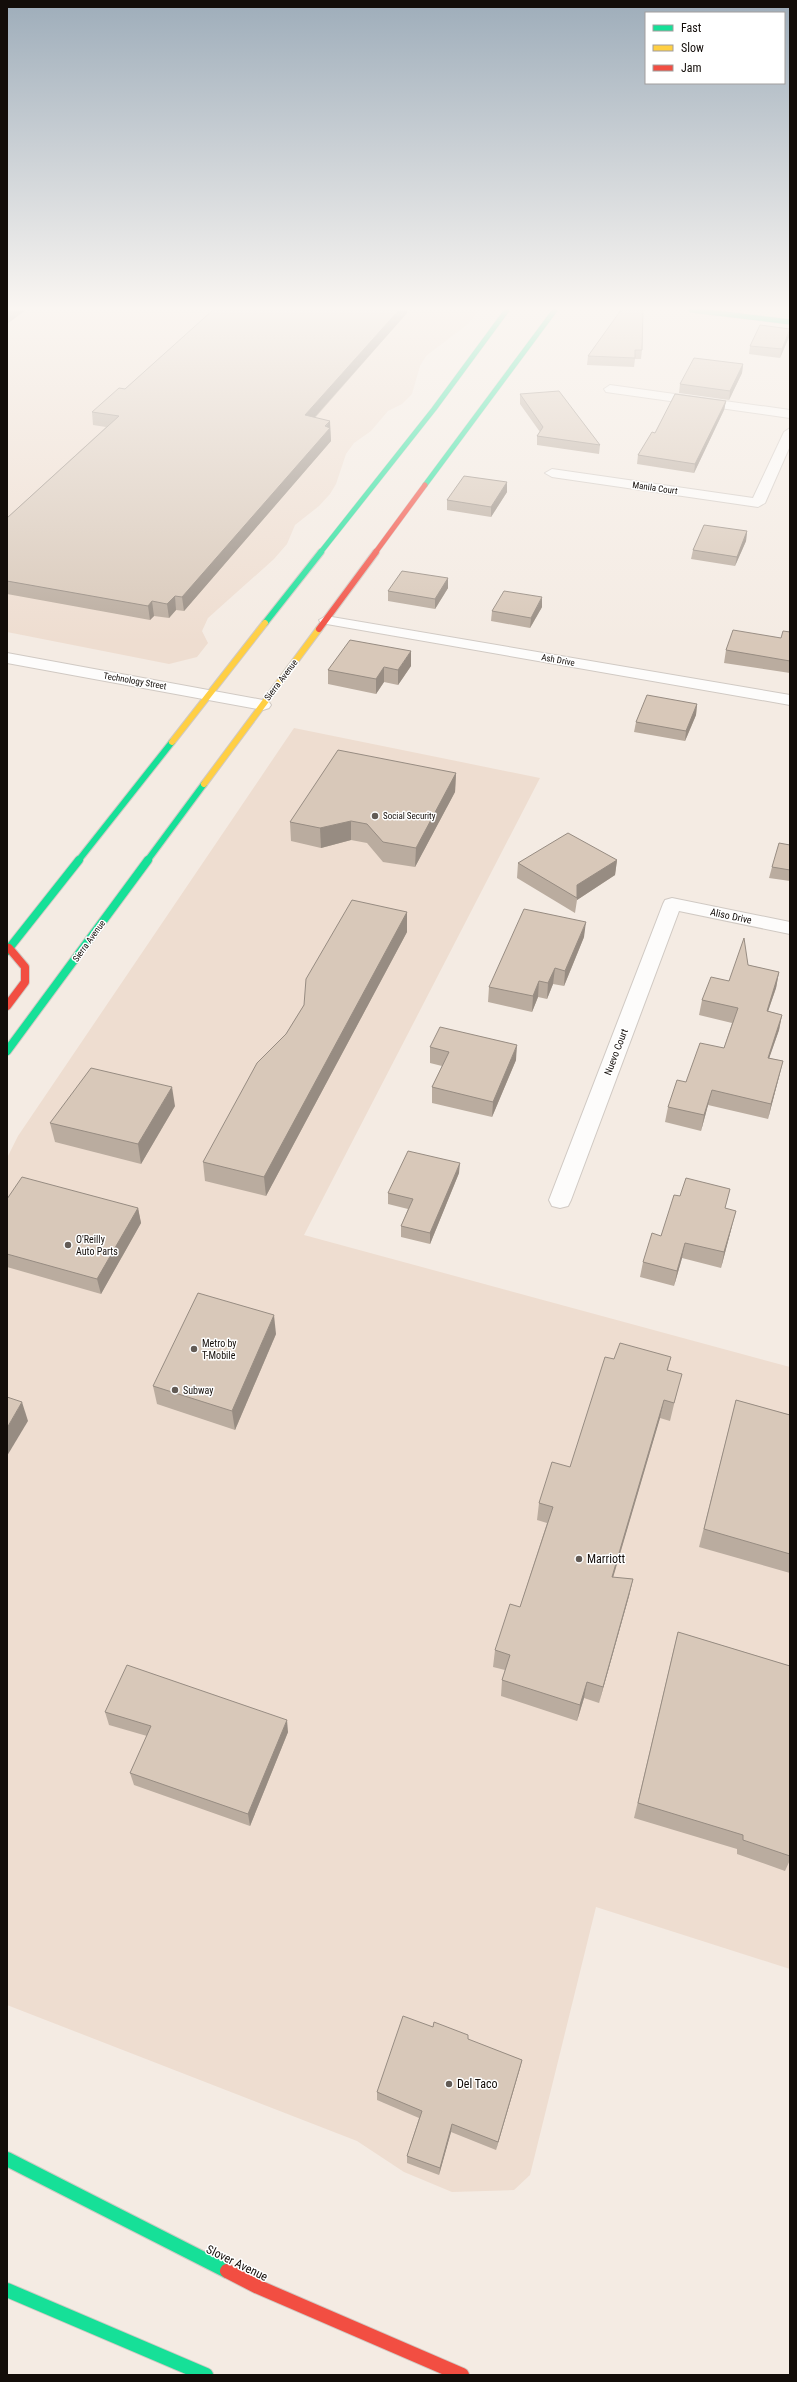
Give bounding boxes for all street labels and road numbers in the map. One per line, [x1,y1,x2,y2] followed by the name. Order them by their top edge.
[632,480,679,496] street label: Manila Court
[541,652,575,668] street label: Ash Drive
[262,658,300,702] street label: Sierra Avenue
[103,671,168,692] street label: Technology Street
[709,906,753,926] street label: Aliso Drive
[71,918,107,964] street label: Sierra Avenue
[602,1027,630,1077] street label: Nuevo Court
[204,2242,270,2284] street label: Slover Avenue

